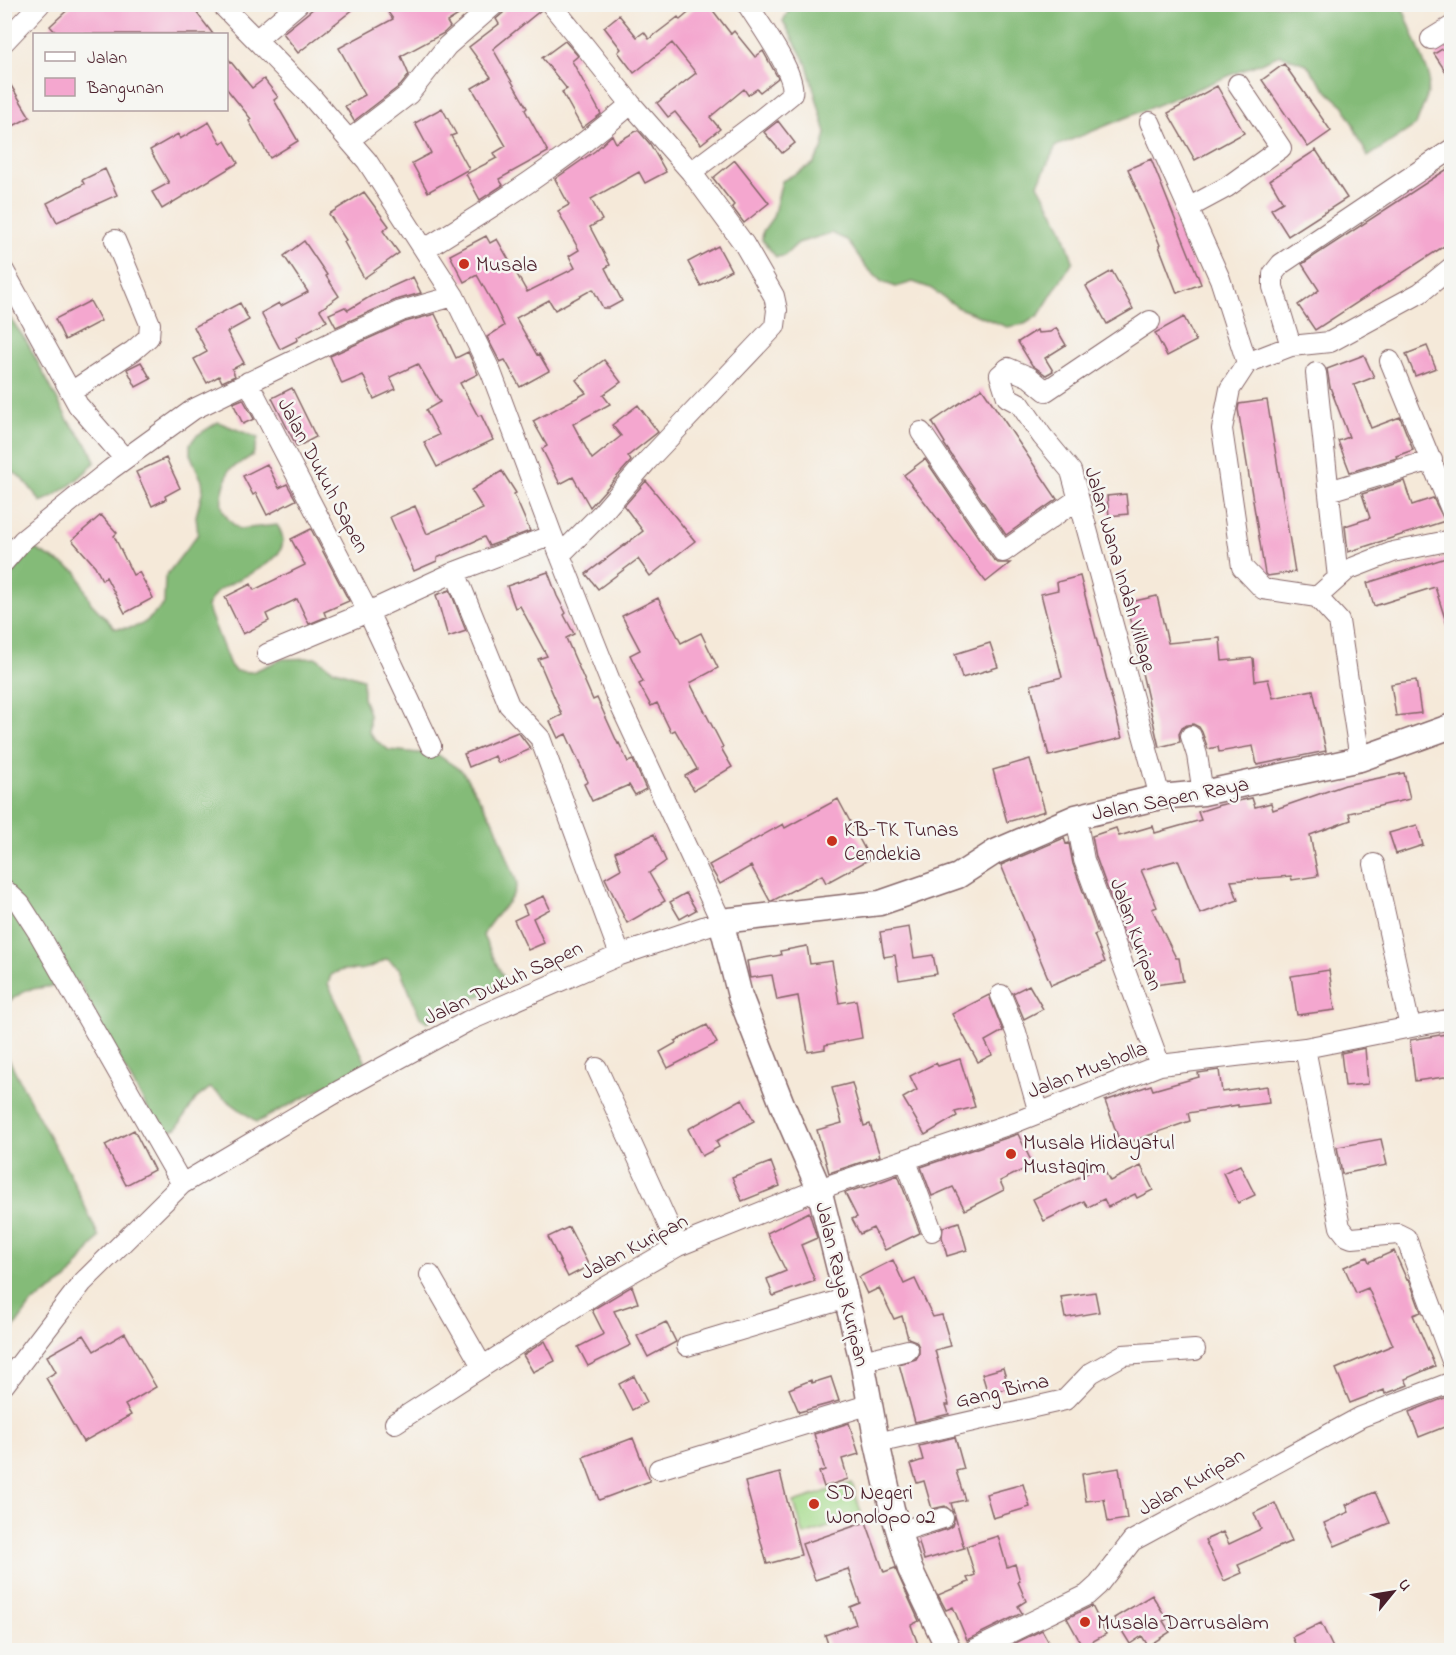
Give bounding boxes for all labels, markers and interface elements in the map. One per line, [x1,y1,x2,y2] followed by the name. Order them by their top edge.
[33,33,228,111] legend
[87,46,127,72] text: Jalan
[86,76,164,103] text: Bangunan
[476,251,538,281] place label: Musala
[457,257,471,271] marker: Musala
[269,393,376,559] street label: Jalan Dukuh Sapen
[1073,463,1163,677] street label: Jalan Wana Indah Village
[1089,770,1252,832] street label: Jalan Sapen Raya
[844,816,959,870] place label: KB-TK Tunas Cendekia
[825,834,839,848] marker: KB-TK Tunas Cendekia
[1101,874,1169,995] street label: Jalan Kuripan
[420,934,588,1034] street label: Jalan Dukuh Sapen
[1023,1034,1152,1107] street label: Jalan Musholla
[1023,1129,1175,1183] place label: Musala Hidayatul Mustaqim
[1004,1147,1018,1161] marker: Musala Hidayatul Mustaqim
[804,1199,876,1371] street label: Jalan Raya Kuripan
[576,1207,694,1289] street label: Jalan Kuripan
[953,1367,1053,1419] street label: Gang Bima
[1133,1441,1251,1524] street label: Jalan Kuripan
[826,1479,935,1533] place label: SD Negeri Wonolopo 02
[807,1497,821,1511] marker: SD Negeri Wonolopo 02
[1363,1562,1423,1622] north arrow
[1391,1575,1417,1596] text: U
[1097,1609,1269,1639] place label: Musala Darrusalam
[1078,1615,1092,1629] marker: Musala Darrusalam

